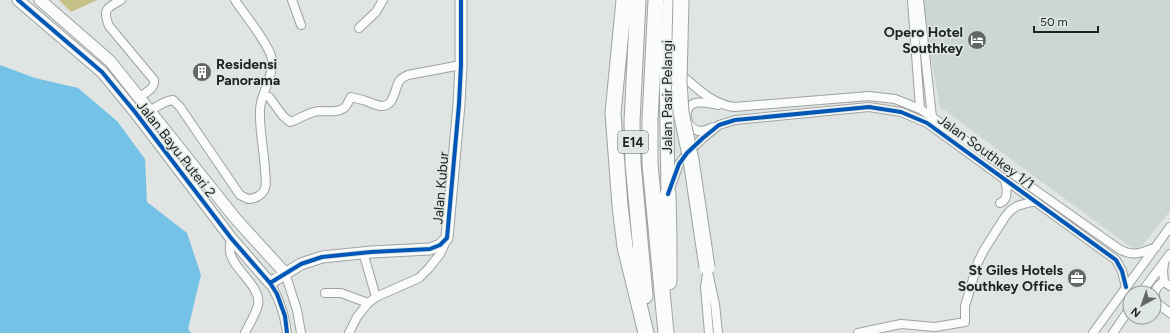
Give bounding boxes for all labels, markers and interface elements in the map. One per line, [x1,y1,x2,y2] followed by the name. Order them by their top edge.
[1034,8,1098,34] scale bar
[1040,15,1068,29] text: 50 m
[884,24,964,57] place label: Opero Hotel Southkey
[966,29,988,51] hotel icon: Opero Hotel Southkey
[659,40,676,154] street label: Jalan Pasir Pelangi
[216,56,280,89] place label: Residensi Panorama
[191,61,213,83] building icon: Residensi Panorama
[133,97,219,201] street label: Jalan Bayu Puteri 2
[934,111,1038,193] street label: Jalan Southkey 1/1
[618,131,648,153] road number: E14
[429,151,453,225] street label: Jalan Kubur
[958,262,1063,295] place label: St Giles Hotels Southkey Office
[1066,267,1088,289] office icon: St Giles Hotels Southkey Office
[1122,285,1162,325] north arrow
[1128,305,1143,320] text: N

